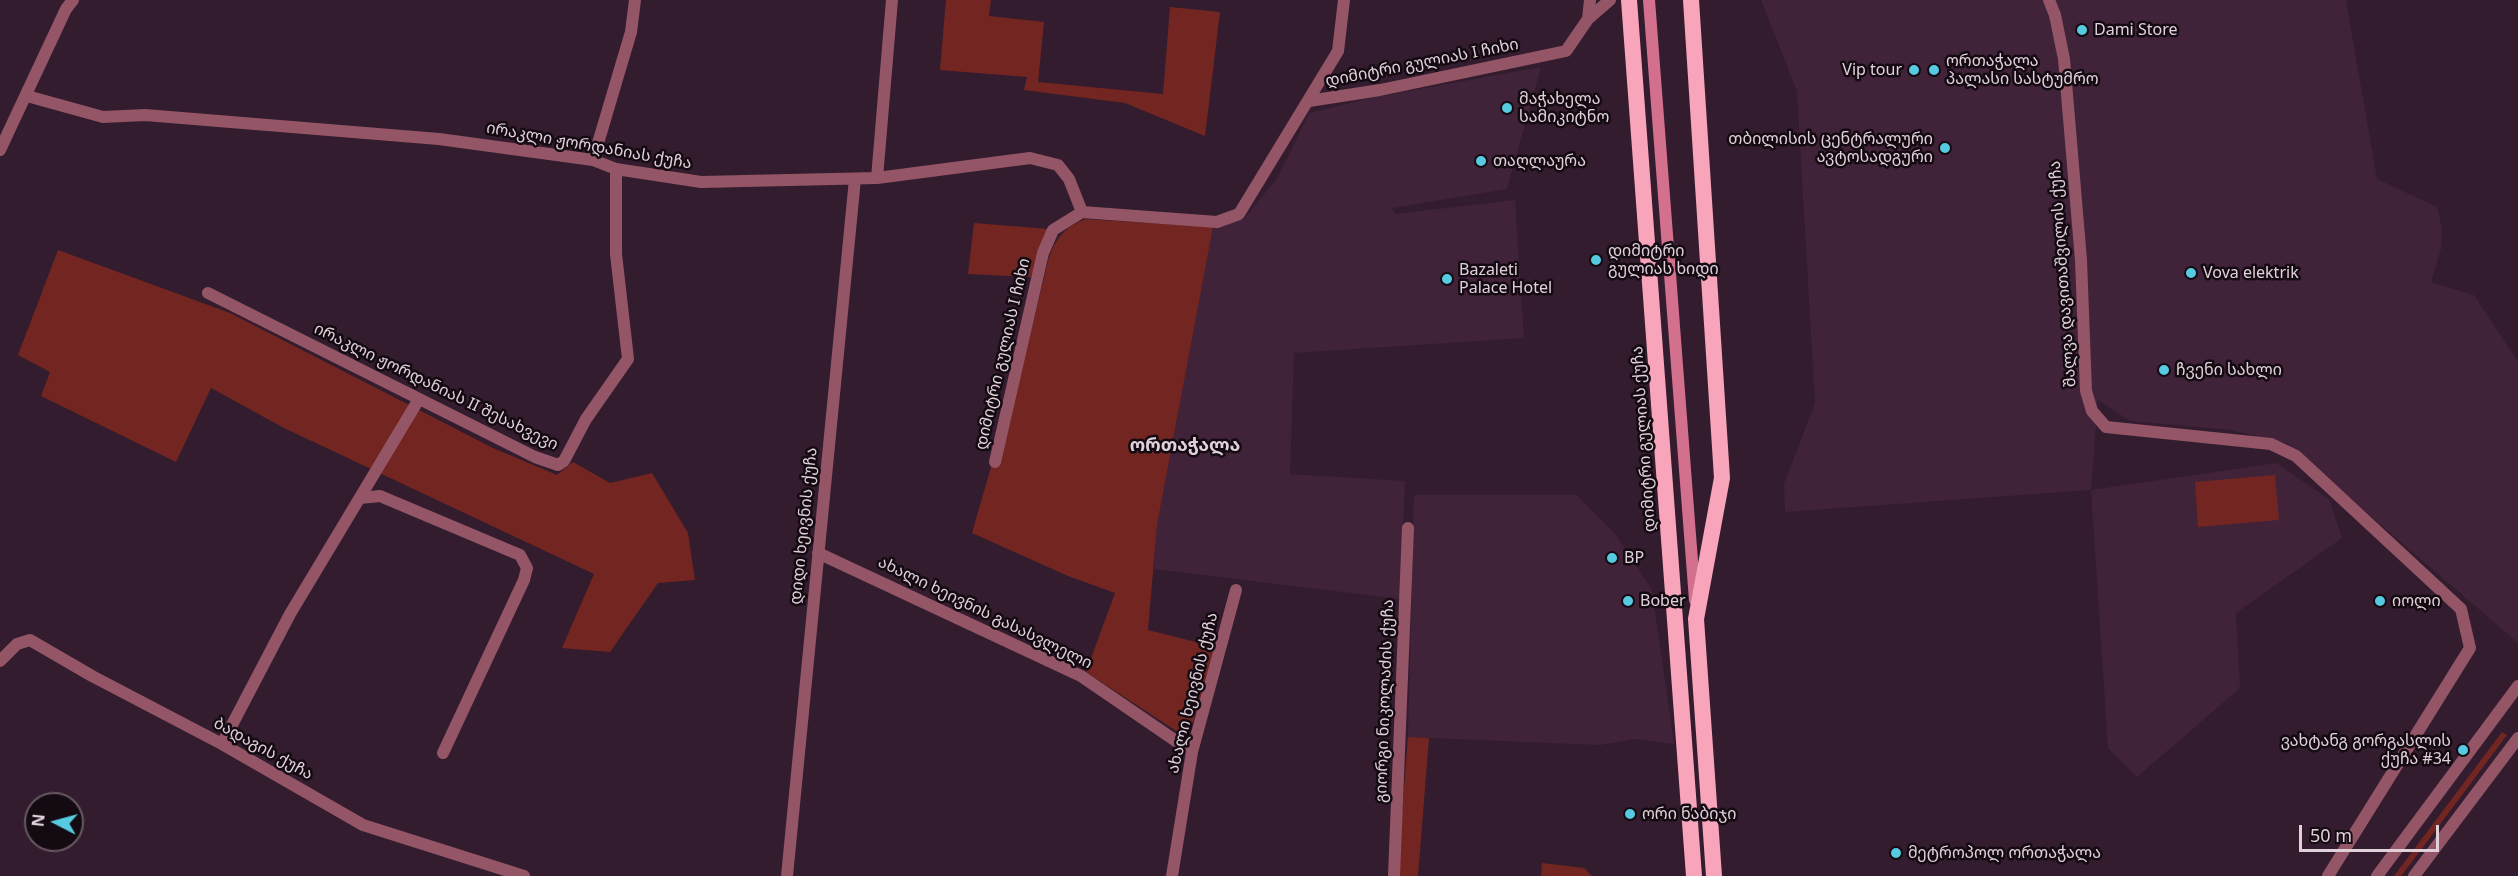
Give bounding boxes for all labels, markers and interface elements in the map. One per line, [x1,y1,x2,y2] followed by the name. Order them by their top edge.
[2094,20,2177,40] place label: Dami Store
[2075,23,2089,37] marker: Dami Store
[1324,35,1520,91] street label: დიმიტრი გულიას I ჩიხი
[1946,51,2099,89] place label: ორთაჭალა პალასი სასტუმრო
[1842,60,1902,80] place label: Vip tour
[1907,63,1921,77] marker: Vip tour
[1927,63,1941,77] marker: ორთაჭალა პალასი სასტუმრო
[1519,89,1609,127] place label: მაჭახელა სამიკიტნო
[1500,101,1514,115] marker: მაჭახელა სამიკიტნო
[485,118,693,174] street label: ირაკლი ჟორდანიას ქუჩა
[1728,129,1933,167] place label: თბილისის ცენტრალური ავტოსადგური
[1938,141,1952,155] marker: თბილისის ცენტრალური ავტოსადგური
[1493,151,1586,171] place label: თაღლაურა
[1474,154,1488,168] marker: თაღლაურა
[2046,160,2080,388] street label: შალვა დავითაშვილის ქუჩა
[1608,241,1719,279] place label: დიმიტრი გულიას ხიდი
[1589,253,1603,267] marker: დიმიტრი გულიას ხიდი
[972,256,1034,452] street label: დიმიტრი გულიას I ჩიხი
[1459,260,1552,298] place label: Bazaleti Palace Hotel
[2203,263,2299,283] place label: Vova elektrik
[2184,266,2198,280] marker: Vova elektrik
[1440,272,1454,286] marker: Bazaleti Palace Hotel
[311,319,561,455] street label: ირაკლი ჟორდანიას II შესახვევი
[1628,345,1660,533] street label: დიმიტრი გულიას ქუჩა
[2176,360,2282,380] place label: ჩვენი სახლი
[2157,363,2171,377] marker: ჩვენი სახლი
[1130,435,1240,457] district label: ორთაჭალა
[786,447,822,605] street label: დიდი ხეივნის ქუჩა
[1624,548,1644,568] place label: BP
[1605,551,1619,565] marker: BP
[875,553,1095,673] street label: ახალი ხეივნის გასასვლელი
[1640,591,1686,611] place label: Bober
[2392,591,2441,611] place label: იოლი
[1621,594,1635,608] marker: Bober
[2373,594,2387,608] marker: იოლი
[1372,599,1398,803] street label: გიორგი ნიკოლაძის ქუჩა
[1164,611,1222,775] street label: ახალი ხეივნის ქუჩა
[210,714,316,784] street label: ბადაგის ქუჩა
[2281,731,2451,769] place label: ვახტანგ გორგასლის ქუჩა #34
[2456,743,2470,757] marker: ვახტანგ გორგასლის ქუჩა #34
[24,792,84,852] north arrow
[1642,804,1736,824] place label: ორი ნაბიჯი
[1623,807,1637,821] marker: ორი ნაბიჯი
[26,813,50,828] text: N
[2302,813,2442,851] scale bar
[2310,823,2352,847] text: 50 m
[1908,843,2101,863] place label: მეტროპოლ ორთაჭალა
[1889,846,1903,860] marker: მეტროპოლ ორთაჭალა

